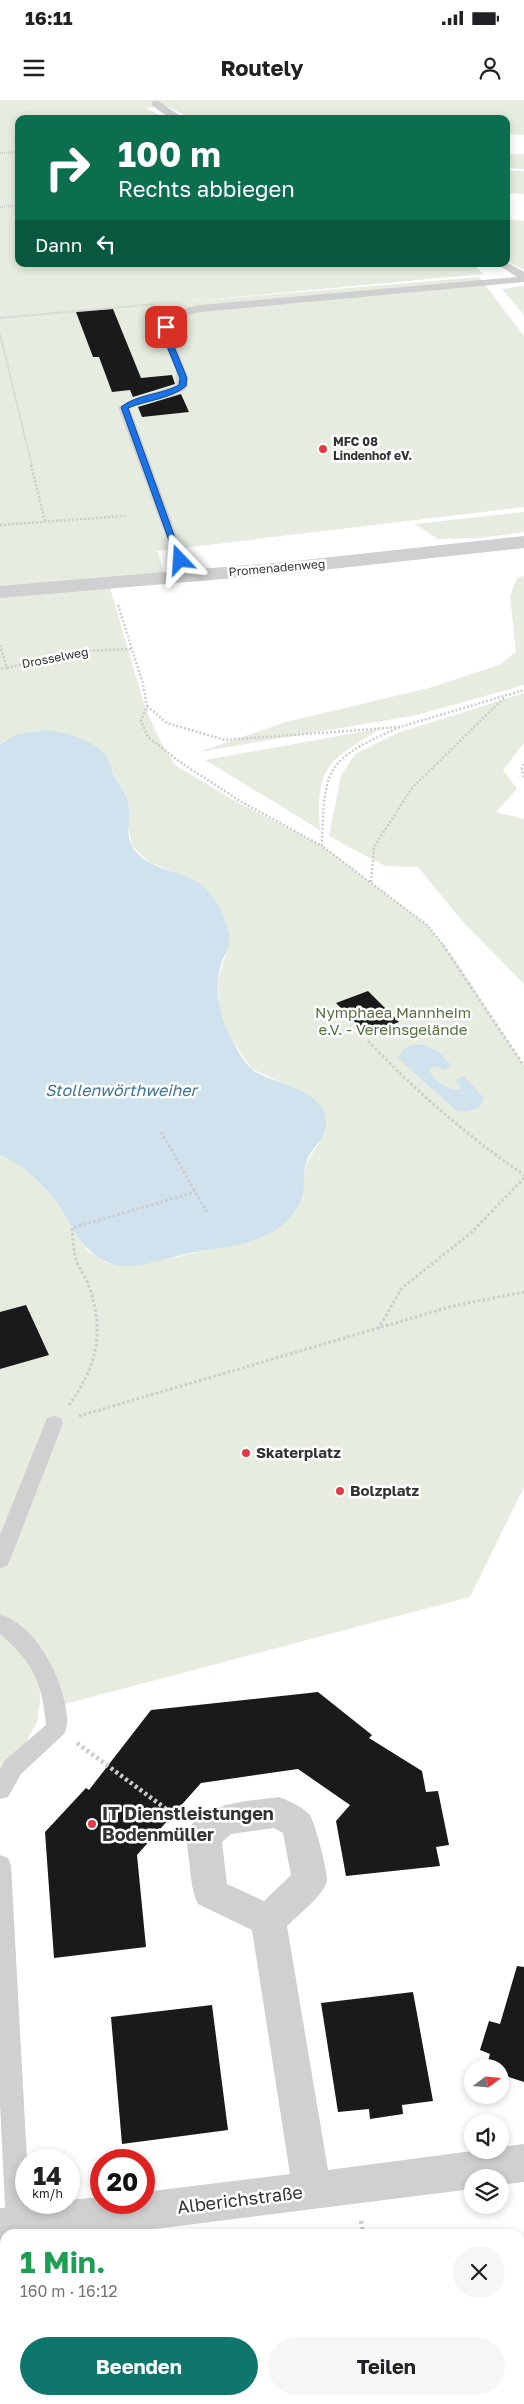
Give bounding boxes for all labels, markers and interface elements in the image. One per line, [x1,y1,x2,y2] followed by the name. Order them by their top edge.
[25,6,73,29] text: 16:11
[20,54,48,82] icon: menu
[220,54,304,81] text: Routely
[476,54,504,82] icon: person
[118,133,221,175] text: 100 m
[35,135,100,200] icon: right
[118,175,295,202] text: Rechts abbiegen
[92,230,120,258] icon: left
[35,233,82,256] text: Dann
[145,306,187,348] pin
[152,313,180,341] icon: arrive
[333,434,412,463] place label: MFC 08 Lindenhof eV.
[317,443,329,455] marker: MFC 08 Lindenhof eV.
[153,533,205,585] position arrow
[228,556,326,579] street label: Promenadenweg
[20,644,89,671] street label: Drosselweg
[315,1003,471,1038] park label: Nymphaea Mannheim e.V. - Vereinsgelände
[45,1080,200,1100] water label: Stollenwörthweiher
[256,1443,341,1461] place label: Skaterplatz
[240,1447,252,1459] marker: Skaterplatz
[350,1481,420,1499] place label: Bolzplatz
[334,1485,346,1497] marker: Bolzplatz
[102,1802,274,1845] place label: IT Dienstleistungen Bodenmüller
[86,1818,98,1830] marker: IT Dienstleistungen Bodenmüller
[464,2059,509,2104] north arrow
[464,2059,509,2214] map controls
[464,2114,509,2159] button: sound
[90,2149,155,2214] speed limit sign: 20
[33,2160,62,2191] text: 14
[464,2169,509,2214] button: layers
[176,2180,304,2218] street label: Alberichstraße
[32,2186,63,2201] text: km/h
[20,2244,106,2280] text: 1 Min.
[453,2246,505,2298] button: close
[20,2281,118,2301] text: 160 m · 16:12
[20,2337,258,2395] button: Beenden
[268,2337,505,2395] button: Teilen

